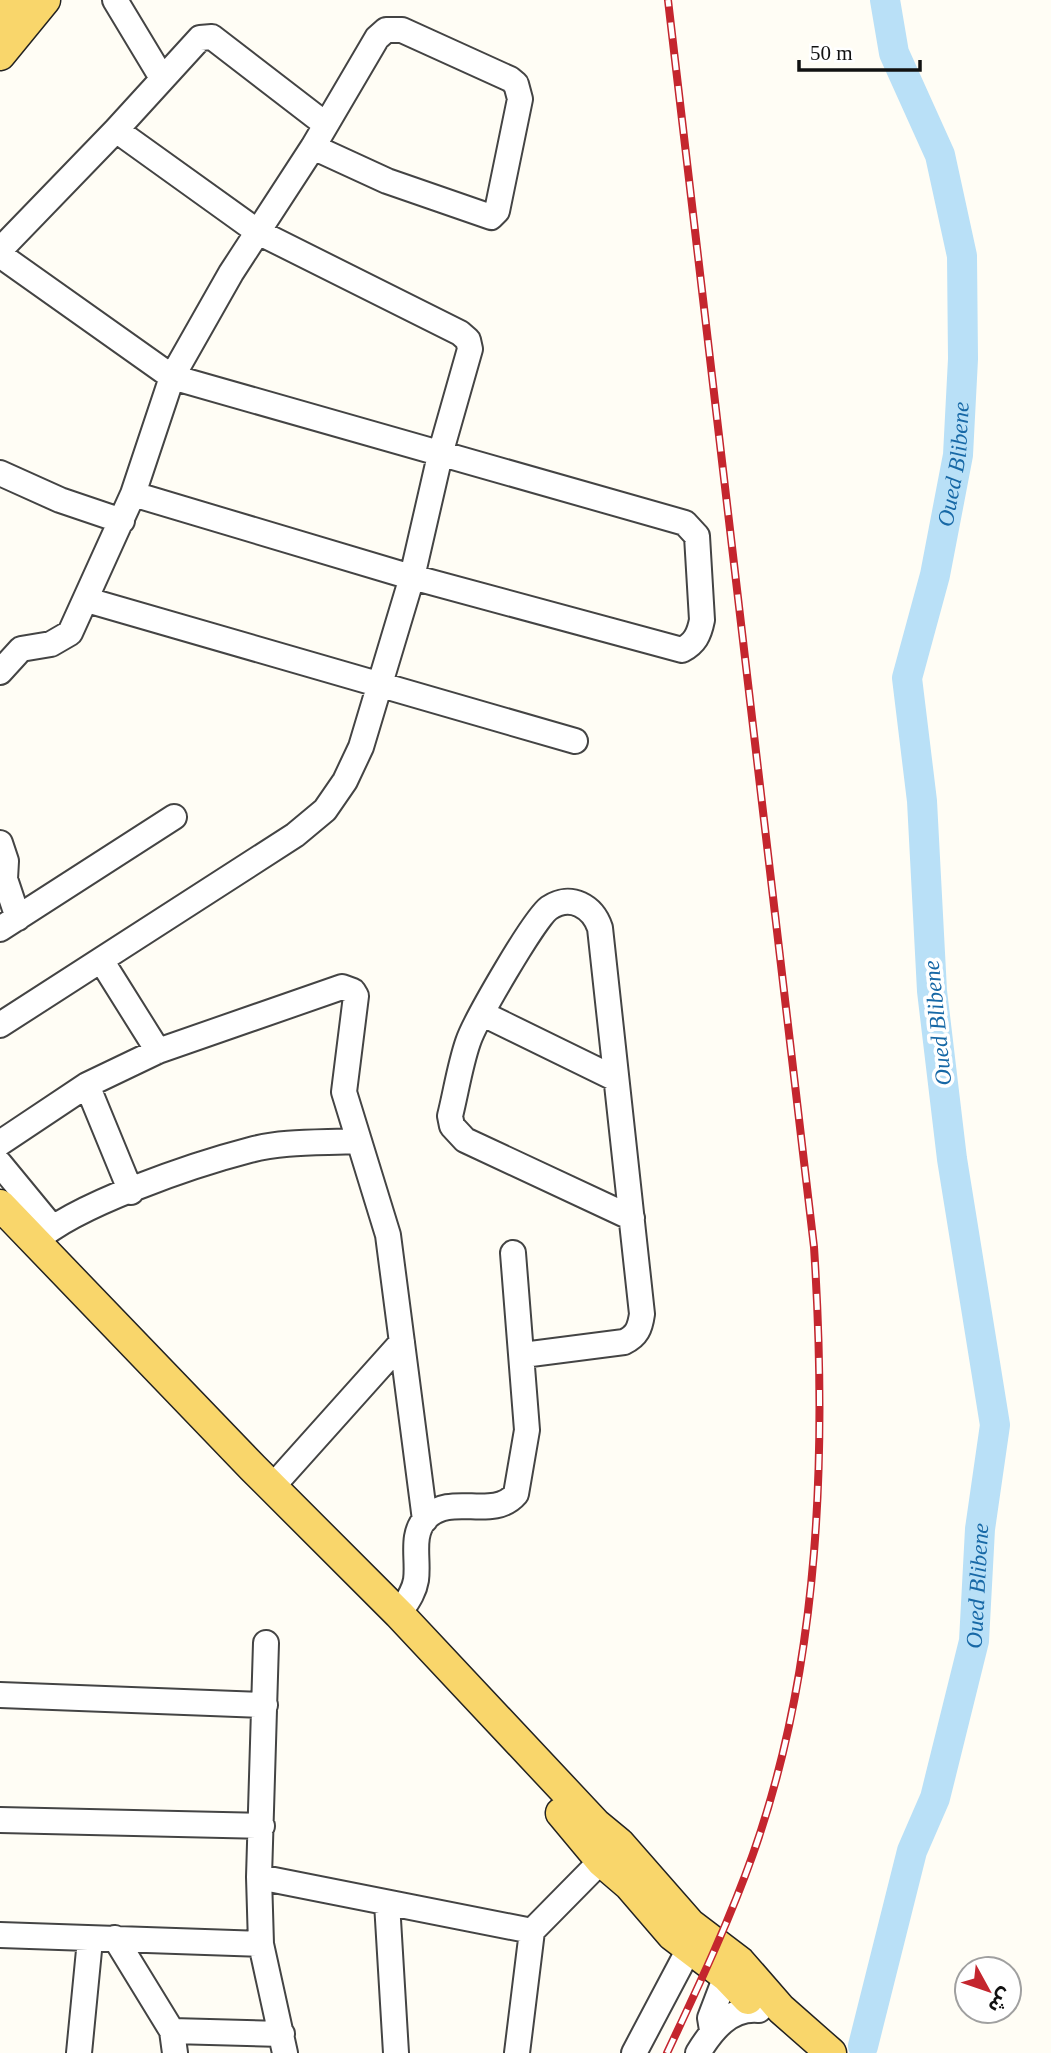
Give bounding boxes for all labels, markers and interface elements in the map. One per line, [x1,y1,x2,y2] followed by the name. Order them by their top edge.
[799,28,920,72] scale bar
[810,41,853,65] text: 50 m
[933,401,974,529] water label: Oued Blibene
[918,959,957,1087] water label: Oued Blibene
[962,1521,994,1649] water label: Oued Blibene
[953,1955,1023,2025] north arrow
[984,1984,1017,2017] text: ش

